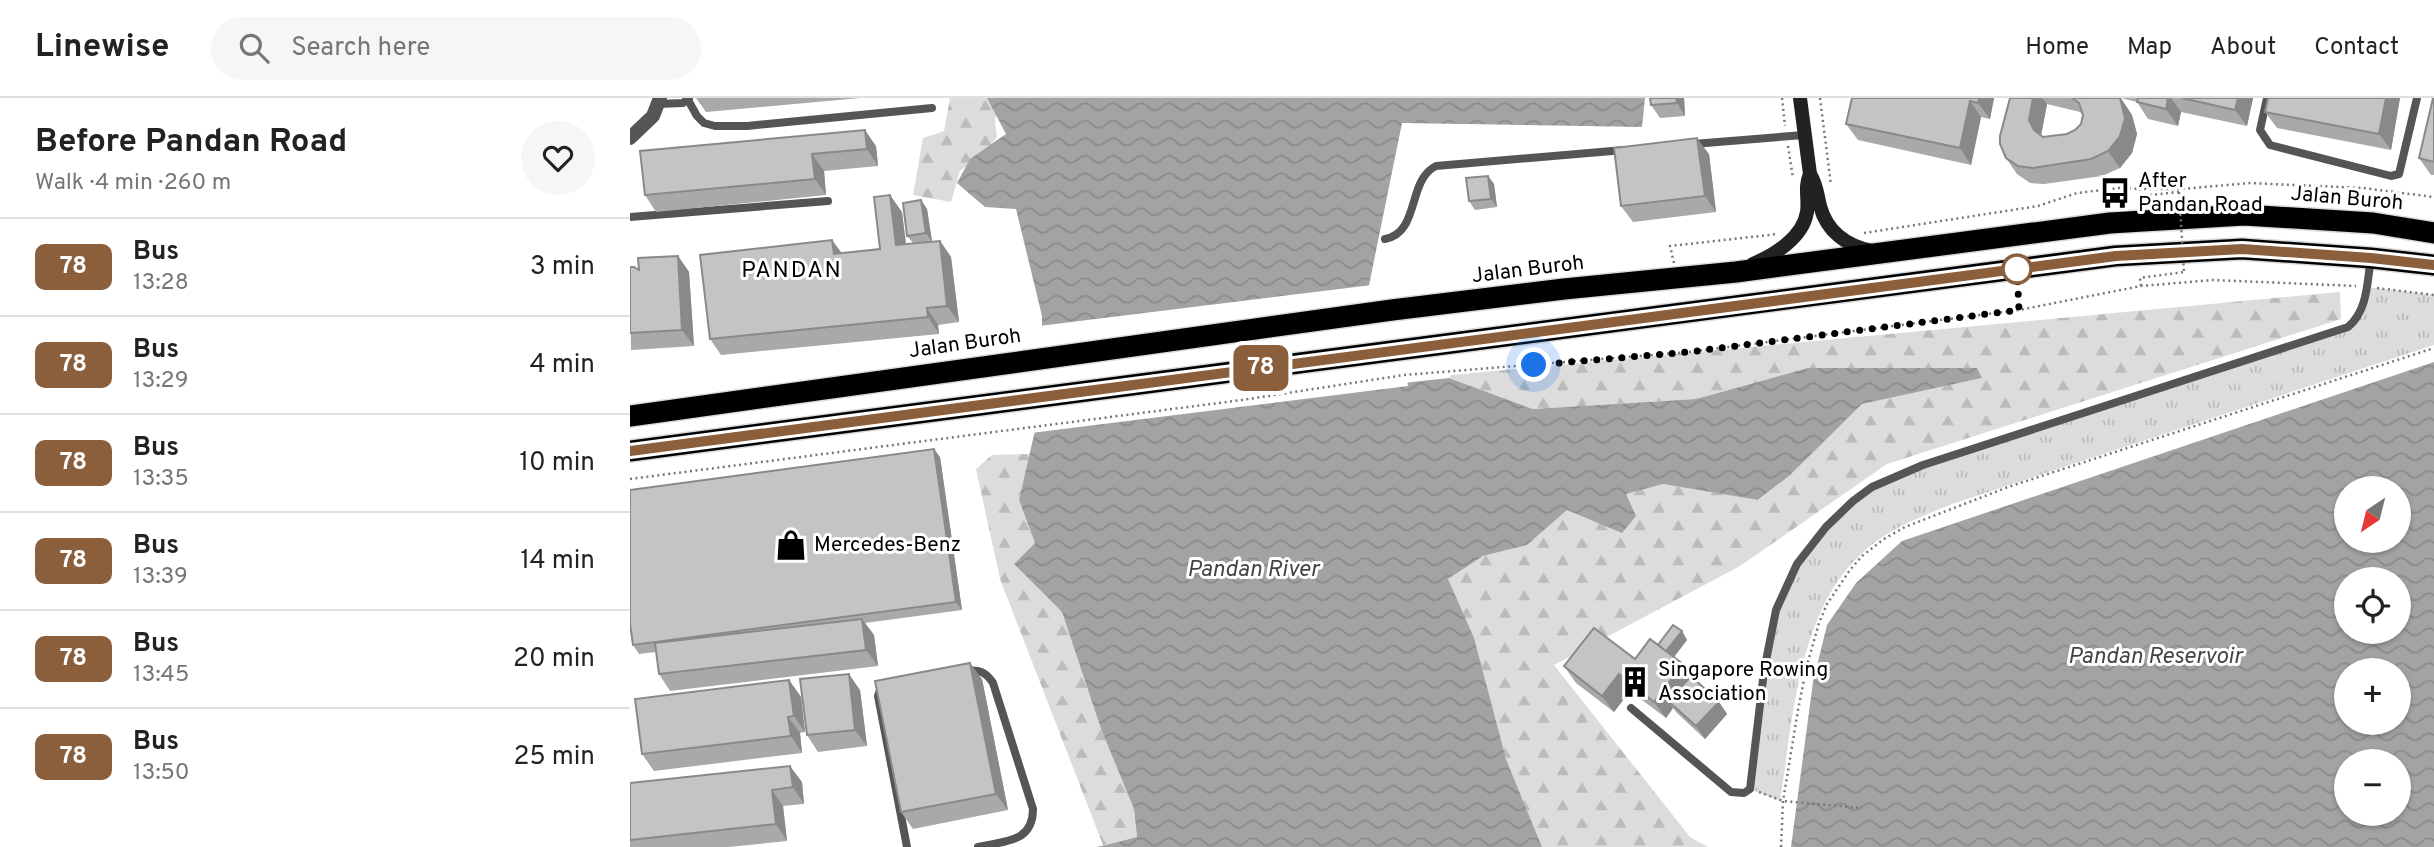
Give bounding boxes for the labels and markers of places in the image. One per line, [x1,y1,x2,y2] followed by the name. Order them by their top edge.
[2138,168,2263,219] place label: After Pandan Road
[2098,176,2132,210] bus stop icon: After Pandan Road
[2002,254,2032,284] unlabelled marker
[774,528,808,562] shop icon: Mercedes-Benz
[814,532,961,559] place label: Mercedes-Benz
[1658,657,1828,708] place label: Singapore Rowing Association
[1618,665,1652,699] building icon: Singapore Rowing Association

